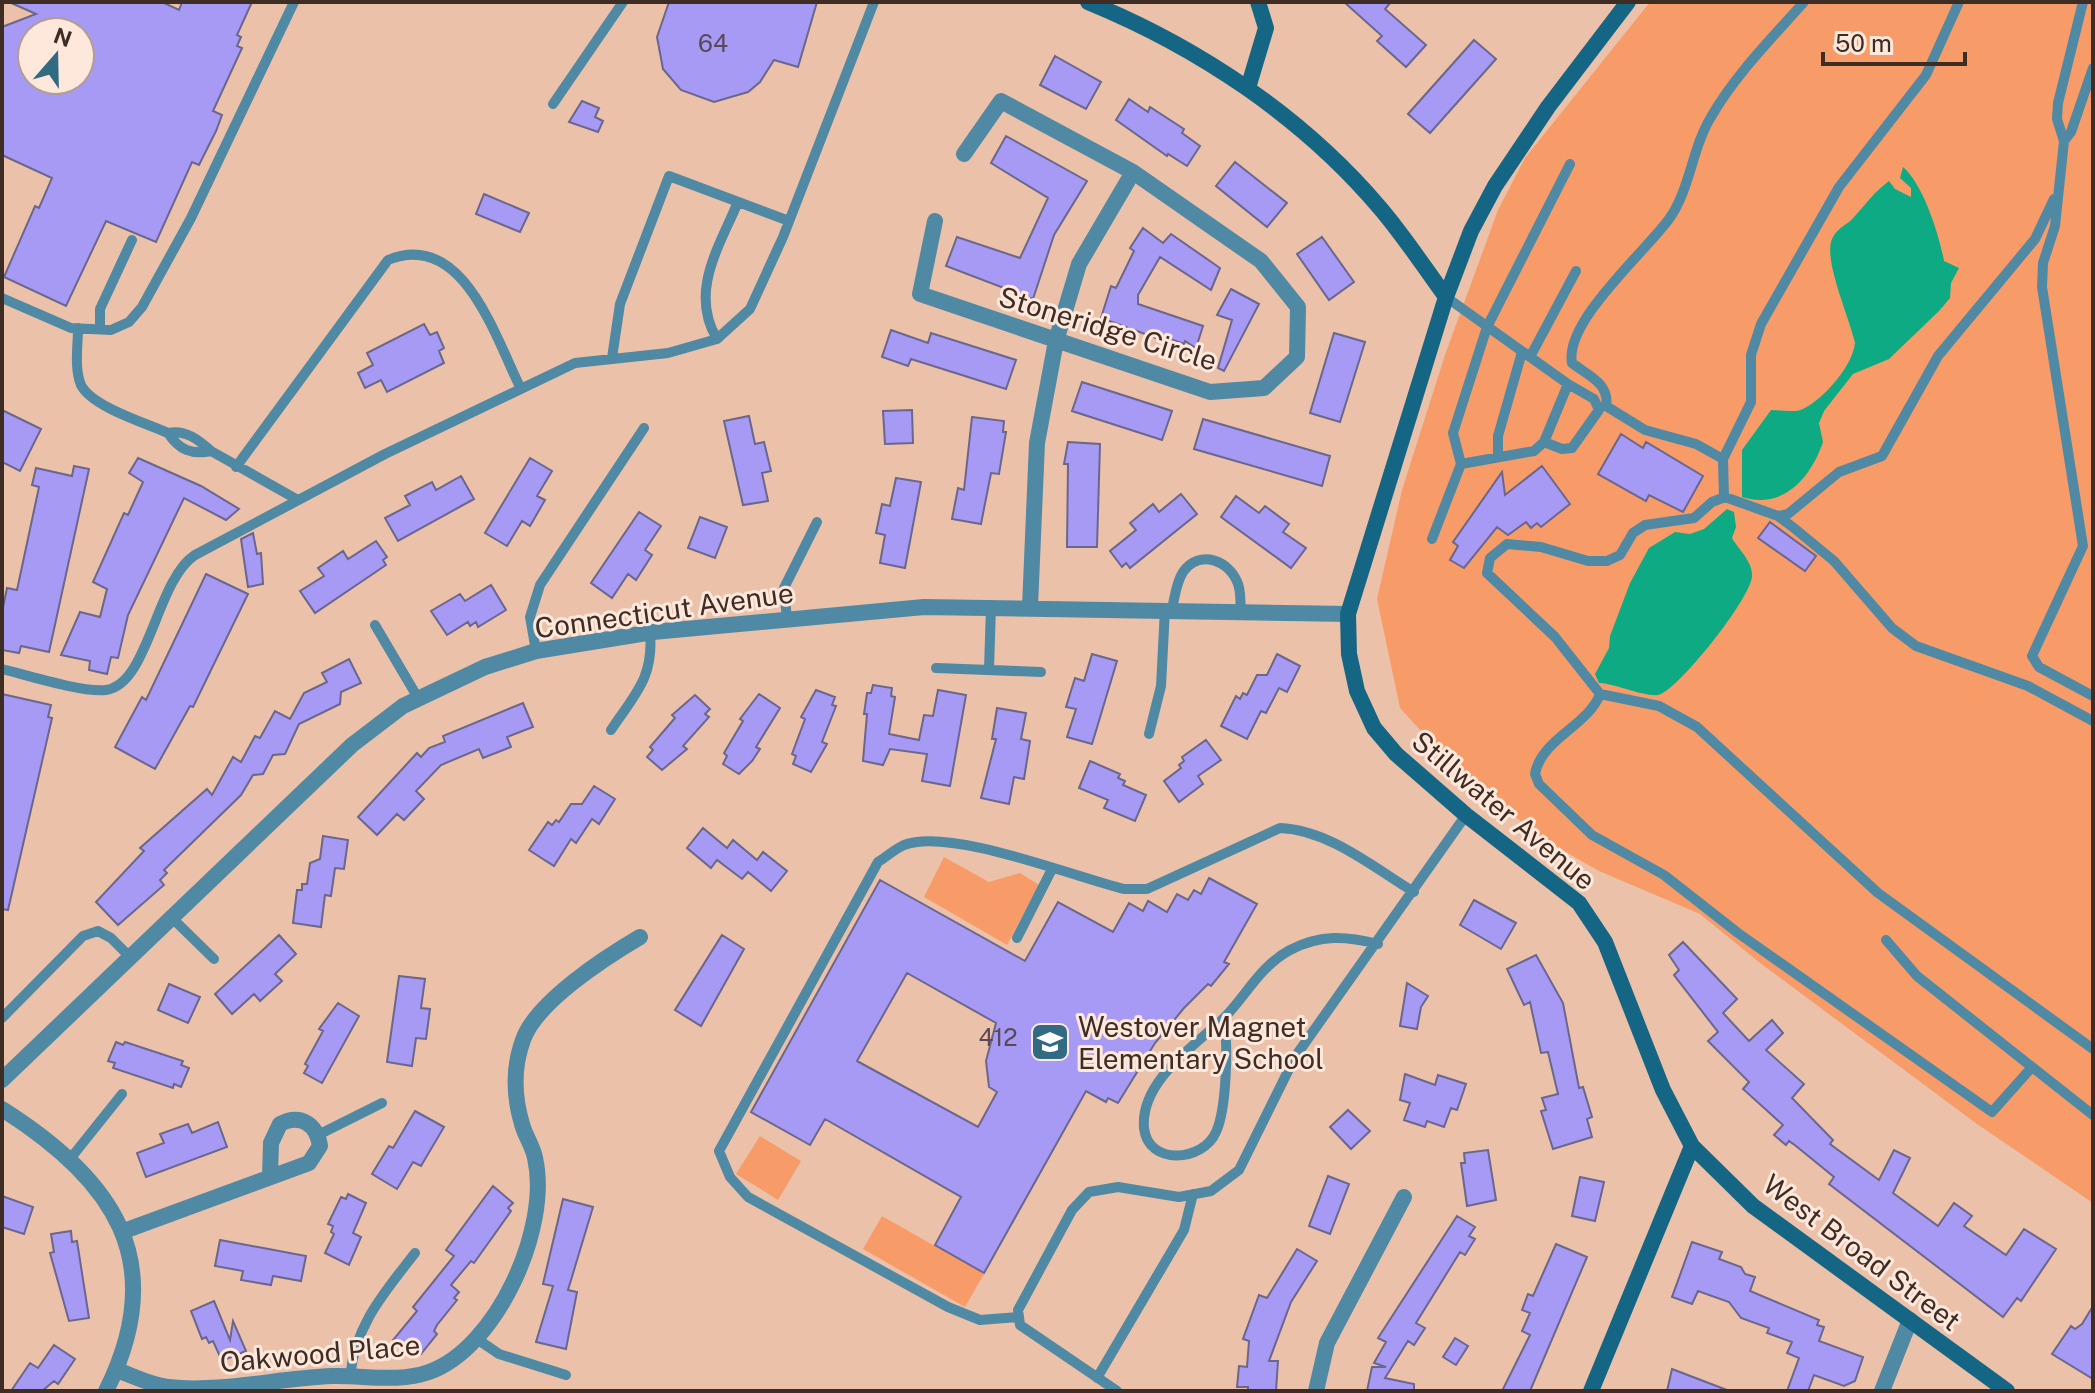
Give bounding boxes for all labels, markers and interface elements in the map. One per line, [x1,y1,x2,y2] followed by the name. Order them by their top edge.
[16,16,96,96] north arrow
[1823,16,1965,66] scale bar
[50,22,75,52] text: N
[698,29,728,57] house number: 64
[1835,29,1892,57] text: 50 m
[995,279,1221,377] street label: Stoneridge Circle
[533,576,795,644] street label: Connecticut Avenue
[1406,724,1602,896] street label: Stillwater Avenue
[1078,1010,1324,1075] place label: Westover Magnet Elementary School
[1029,1021,1071,1063] school or university icon: Westover Magnet Elementary School
[978,1023,1018,1051] house number: 412
[1757,1167,1967,1337] street label: West Broad Street
[218,1328,422,1378] street label: Oakwood Place

